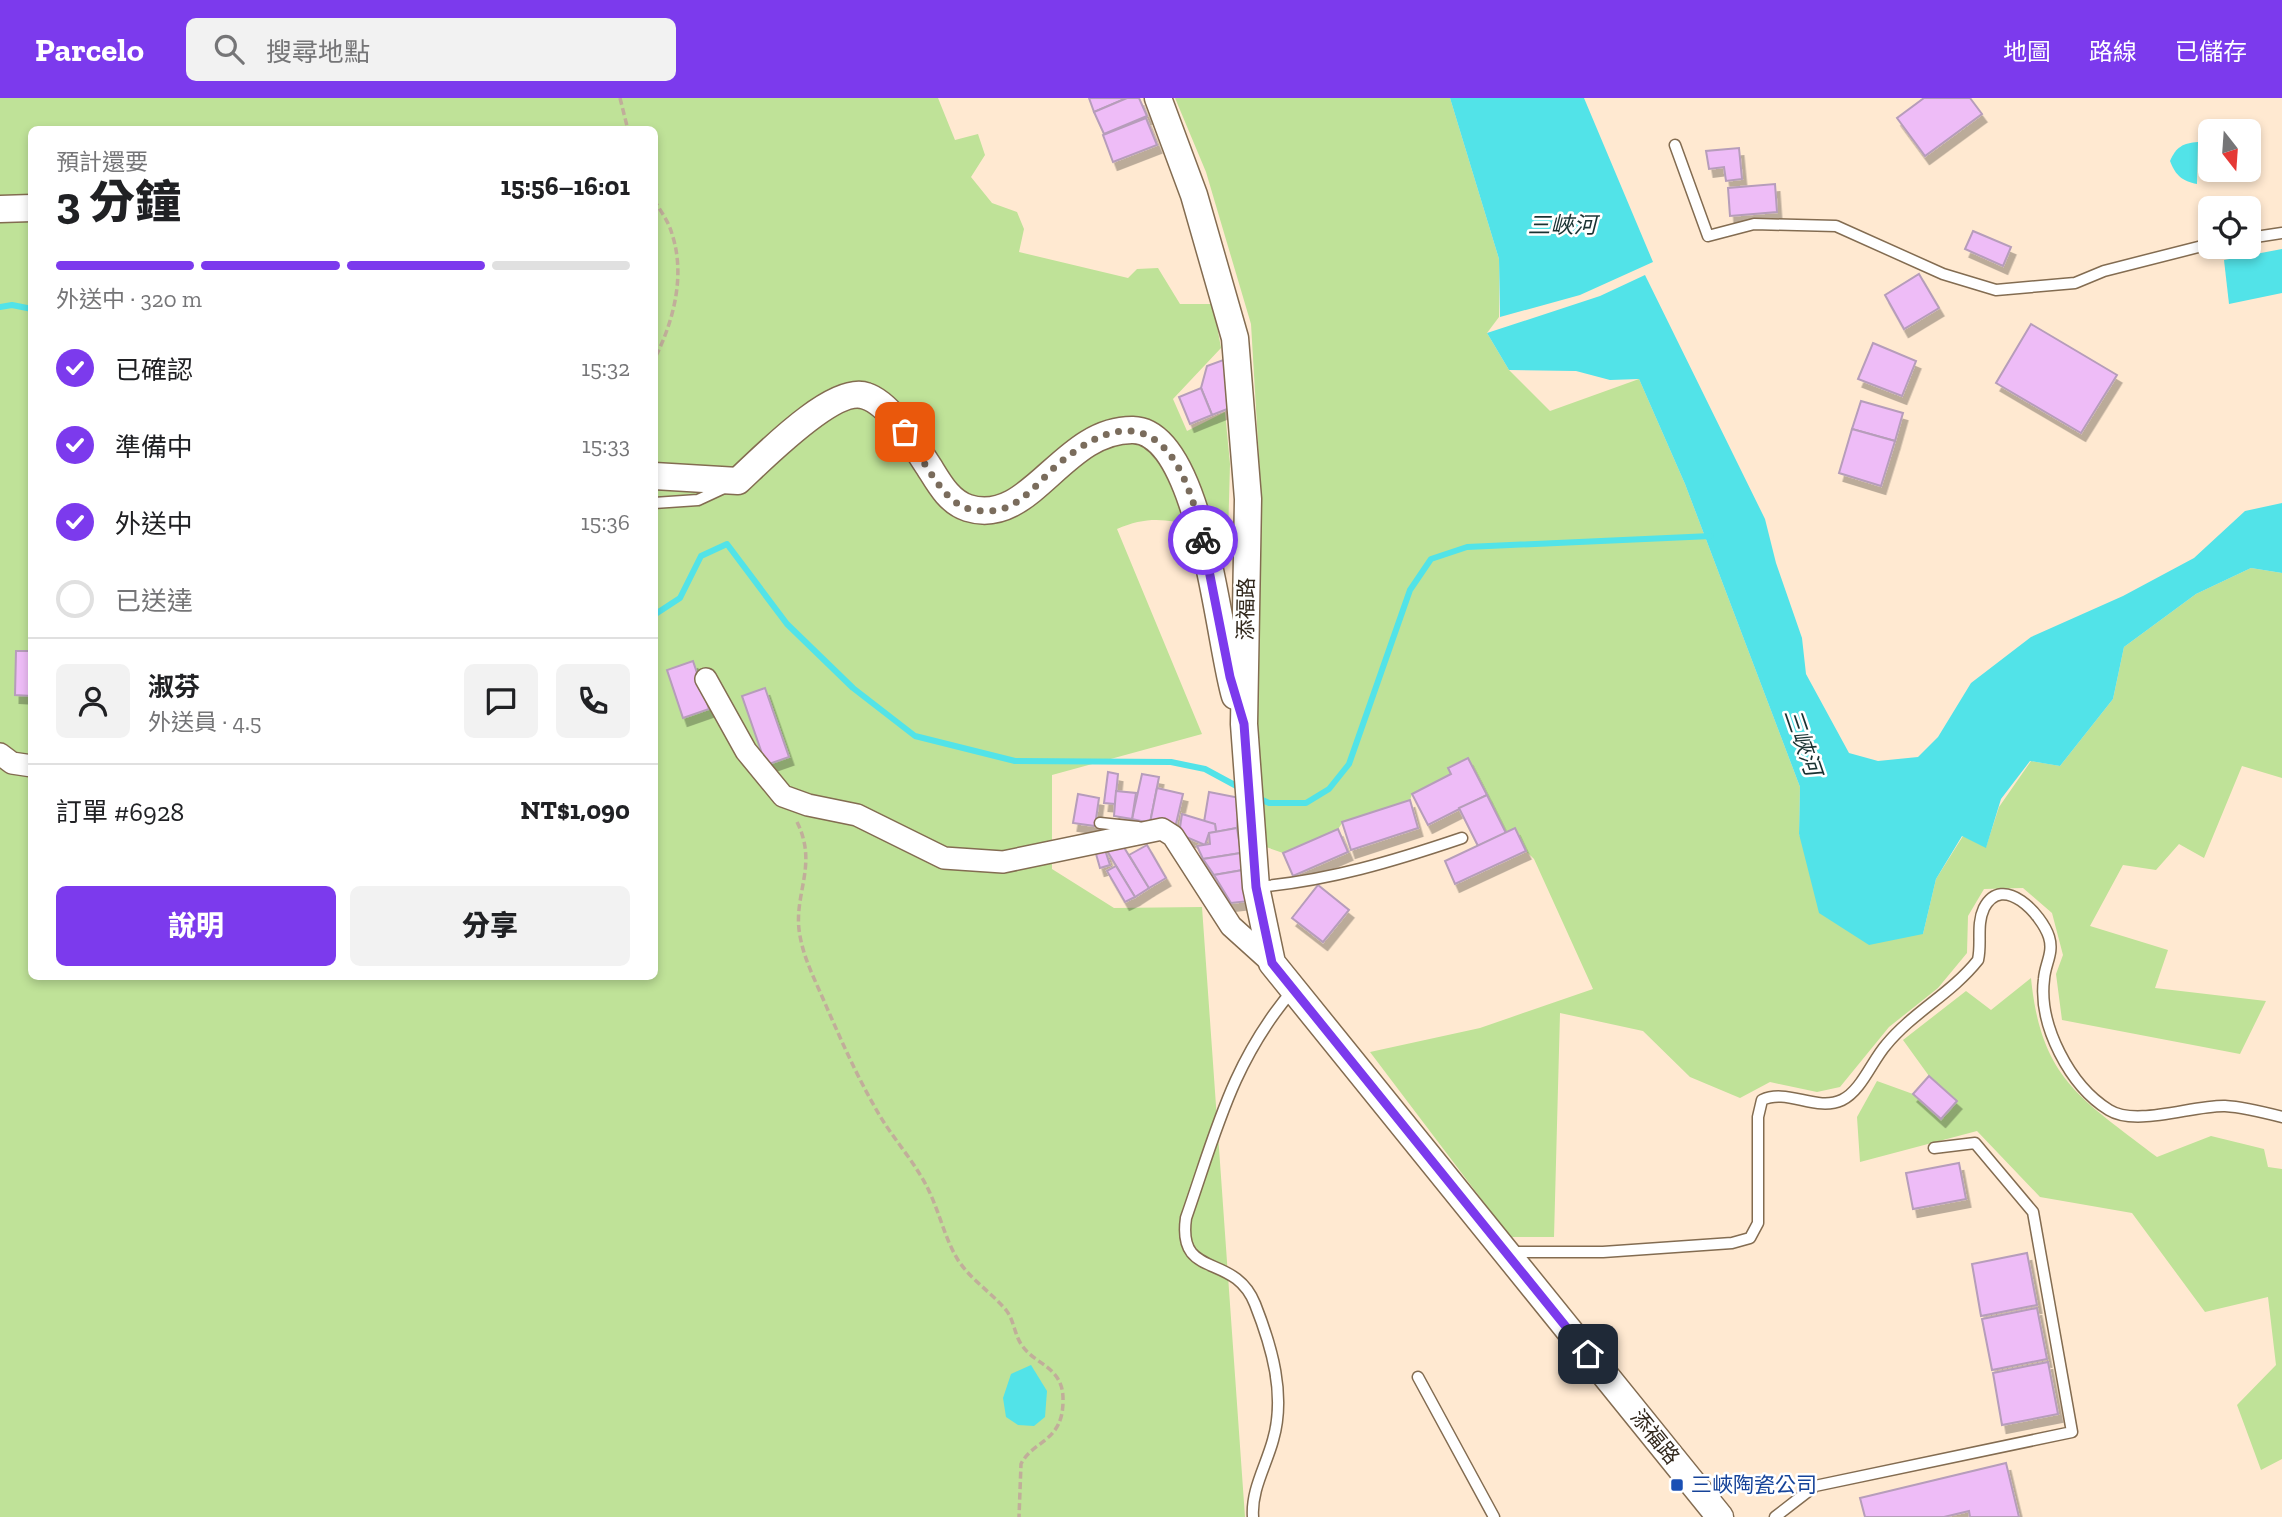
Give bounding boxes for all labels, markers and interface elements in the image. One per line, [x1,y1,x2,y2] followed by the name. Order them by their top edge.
[186,18,676,81] search box
[35,30,144,69] text: Parcelo
[210,30,248,68] icon: search
[266,36,370,68] text: 搜尋地點
[2003,37,2051,66] text: 地圖
[2089,37,2137,66] text: 路線
[2175,37,2247,66] text: 已儲存
[2198,119,2261,182] north arrow
[2198,119,2261,259] map controls
[56,148,148,176] text: 預計還要
[501,170,630,202] text: 15:56–16:01
[56,175,181,230] text: 3 分鐘
[2198,196,2261,259] button: locate
[1528,211,1601,239] water label: 三峽河
[56,285,202,313] text: 外送中 · 320 m
[56,349,94,387] icon: check
[115,354,193,386] text: 已確認
[581,354,630,382] text: 15:32
[875,402,935,462] pin
[886,413,924,451] icon: bag
[56,426,94,464] icon: check
[115,431,193,463] text: 準備中
[582,431,630,459] text: 15:33
[56,503,94,541] icon: check
[1168,505,1238,575] courier
[115,508,193,540] text: 外送中
[581,508,630,536] text: 15:36
[1184,521,1222,559] icon: bike
[1232,577,1259,641] street label: 添福路
[115,585,193,617] text: 已送達
[56,664,130,738] button: person
[464,664,538,738] button: chat
[556,664,630,738] button: phone
[148,671,200,703] text: 淑芬
[1779,705,1829,783] water label: 三峽河
[148,708,262,736] text: 外送員 · 4.5
[520,794,630,826] text: NT$1,090
[56,796,184,828] text: 訂單 #6928
[56,886,336,966] button: 說明
[350,886,630,966] button: 分享
[1558,1324,1618,1384] pin
[1569,1335,1607,1373] icon: home
[1626,1404,1685,1469] street label: 添福路
[1691,1472,1817,1497] place label: 三峽陶瓷公司
[1669,1477,1685,1493] marker: 三峽陶瓷公司

